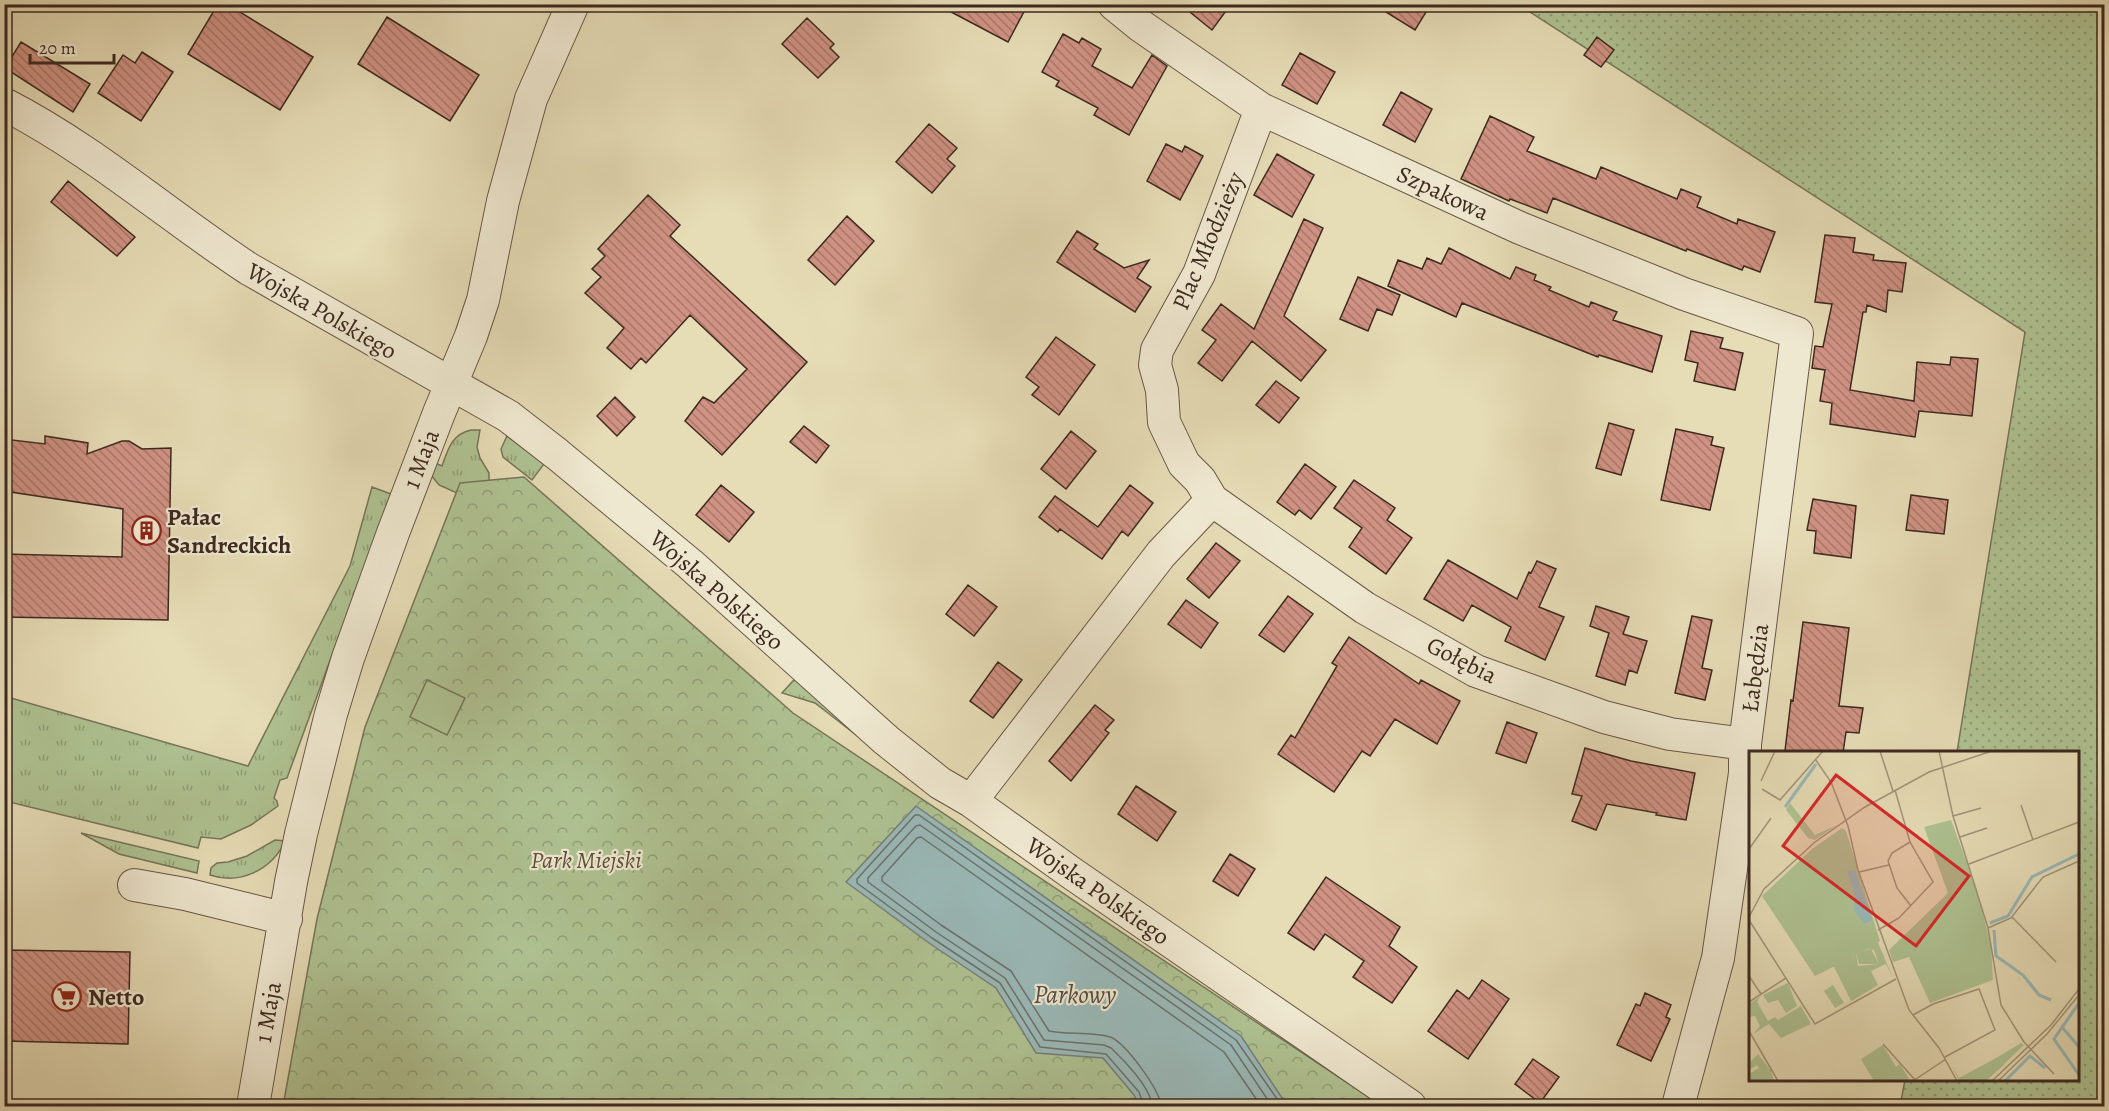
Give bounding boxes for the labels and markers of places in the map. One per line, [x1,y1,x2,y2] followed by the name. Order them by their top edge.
[167,501,291,561] place label: Pałac Sandreckich
[130,515,162,547] building icon: Pałac Sandreckich
[51,981,83,1013] supermarket icon: Netto
[88,981,144,1013] place label: Netto

